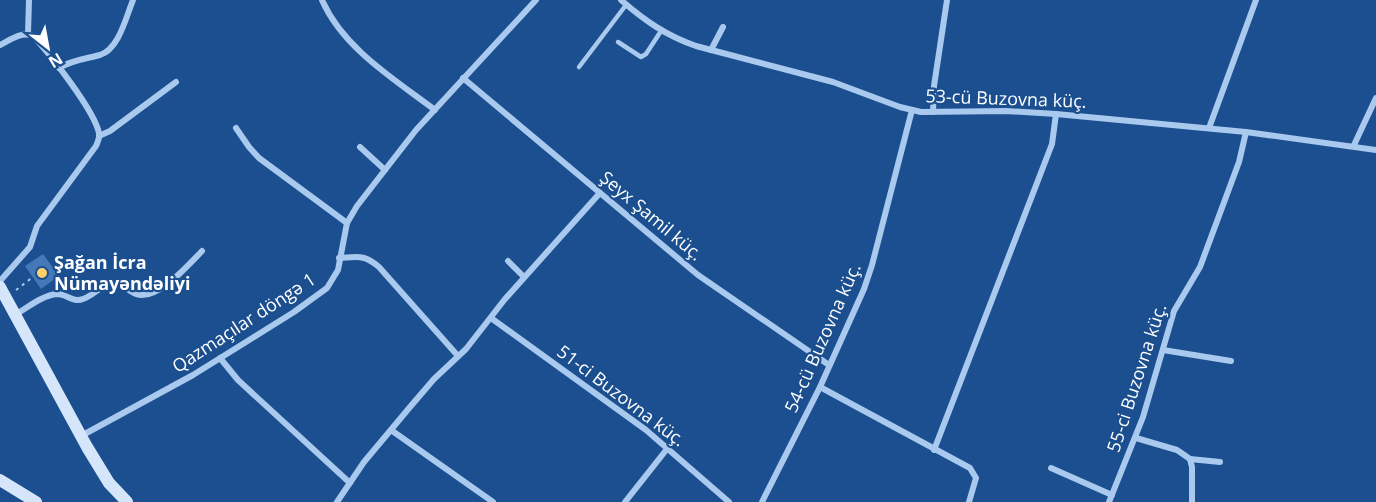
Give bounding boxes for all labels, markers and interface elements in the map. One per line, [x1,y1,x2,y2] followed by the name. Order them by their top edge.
[18,18,78,78] north arrow
[44,48,67,74] text: N
[925,83,1087,113] street label: 53-cü Buzovna küç.
[595,165,708,265] street label: Şeyx Şamil küç.
[54,250,190,295] place label: Şağan İcra Nümayəndəliyi
[778,259,866,416] street label: 54-cü Buzovna küç.
[35,266,49,280] marker: Şağan İcra Nümayəndəliyi
[167,267,320,378] street label: Qazmaçılar döngə 1
[1101,300,1171,455] street label: 55-ci Buzovna küç.
[553,339,691,451] street label: 51-ci Buzovna küç.

